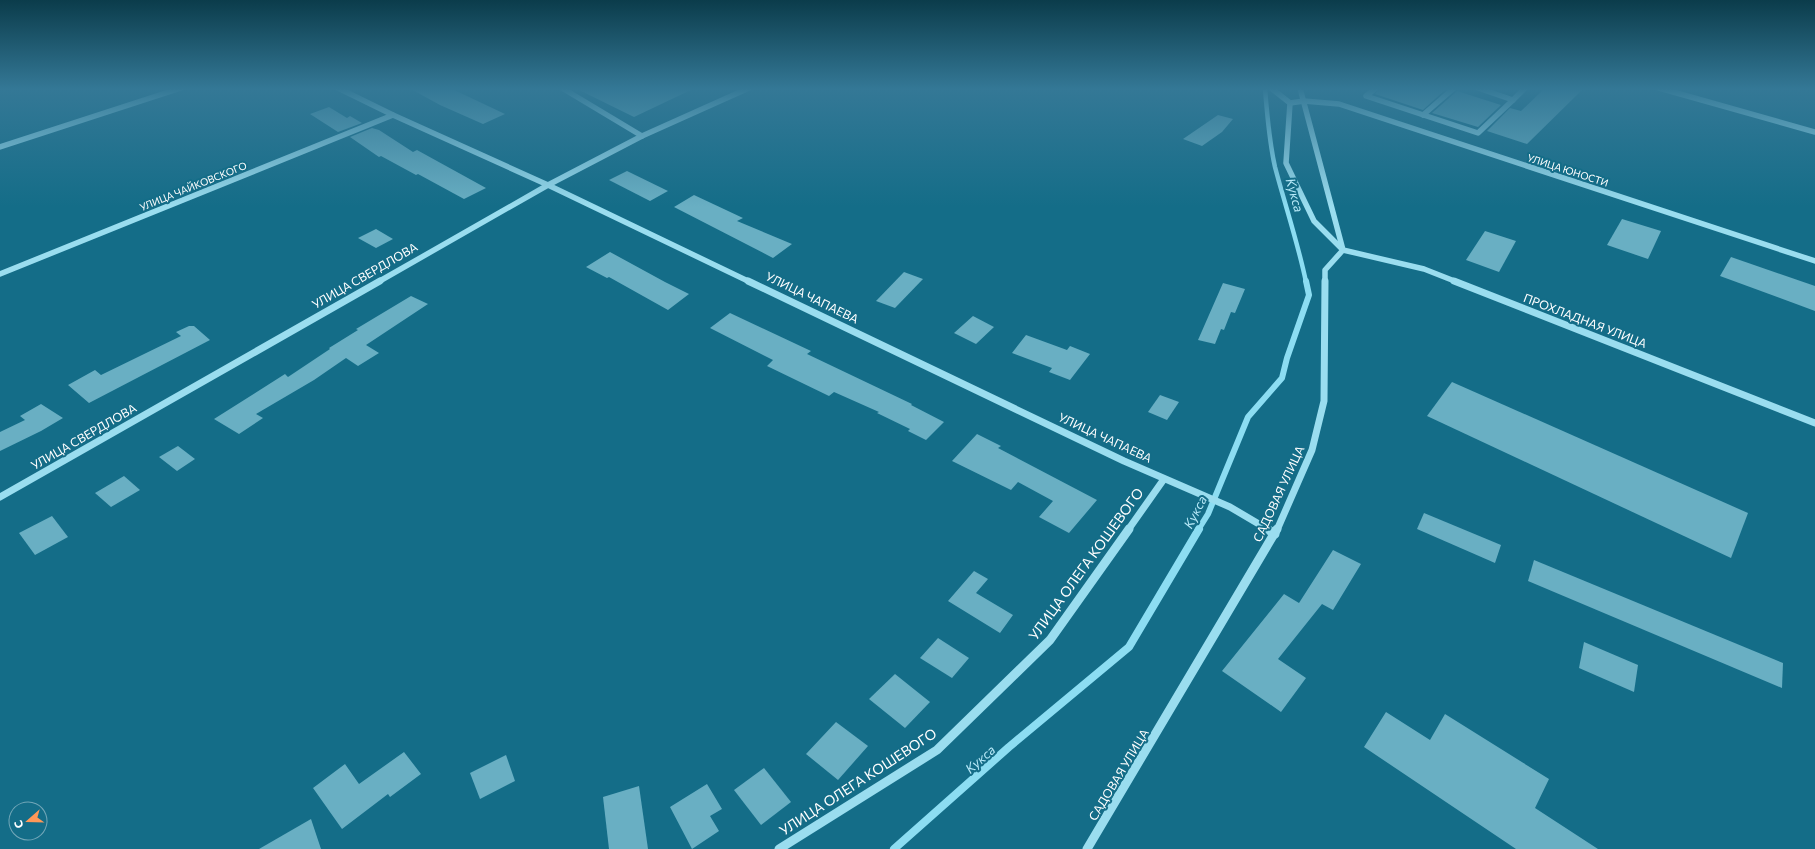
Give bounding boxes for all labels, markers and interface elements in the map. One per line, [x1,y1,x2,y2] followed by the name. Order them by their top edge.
[1526,151,1610,189] street label: УЛИЦА ЮНОСТИ
[138,159,248,213] street label: УЛИЦА ЧАЙКОВСКОГО
[1283,176,1308,214] water label: Кукса
[309,239,420,311] street label: УЛИЦА СВЕРДЛОВА
[764,269,861,326] street label: УЛИЦА ЧАПАЕВА
[1522,290,1649,350] street label: ПРОХЛАДНАЯ УЛИЦА
[28,400,139,472] street label: УЛИЦА СВЕРДЛОВА
[1056,409,1154,465] street label: УЛИЦА ЧАПАЕВА
[1250,443,1307,544] street label: САДОВАЯ УЛИЦА
[1025,484,1147,643] street label: УЛИЦА ОЛЕГА КОШЕВОГО
[1180,493,1210,531] water label: Кукса
[776,724,940,839] street label: УЛИЦА ОЛЕГА КОШЕВОГО
[1085,726,1151,823] street label: САДОВАЯ УЛИЦА
[962,741,999,776] water label: Кукса
[8,801,48,841] north arrow
[11,818,26,830] text: С

